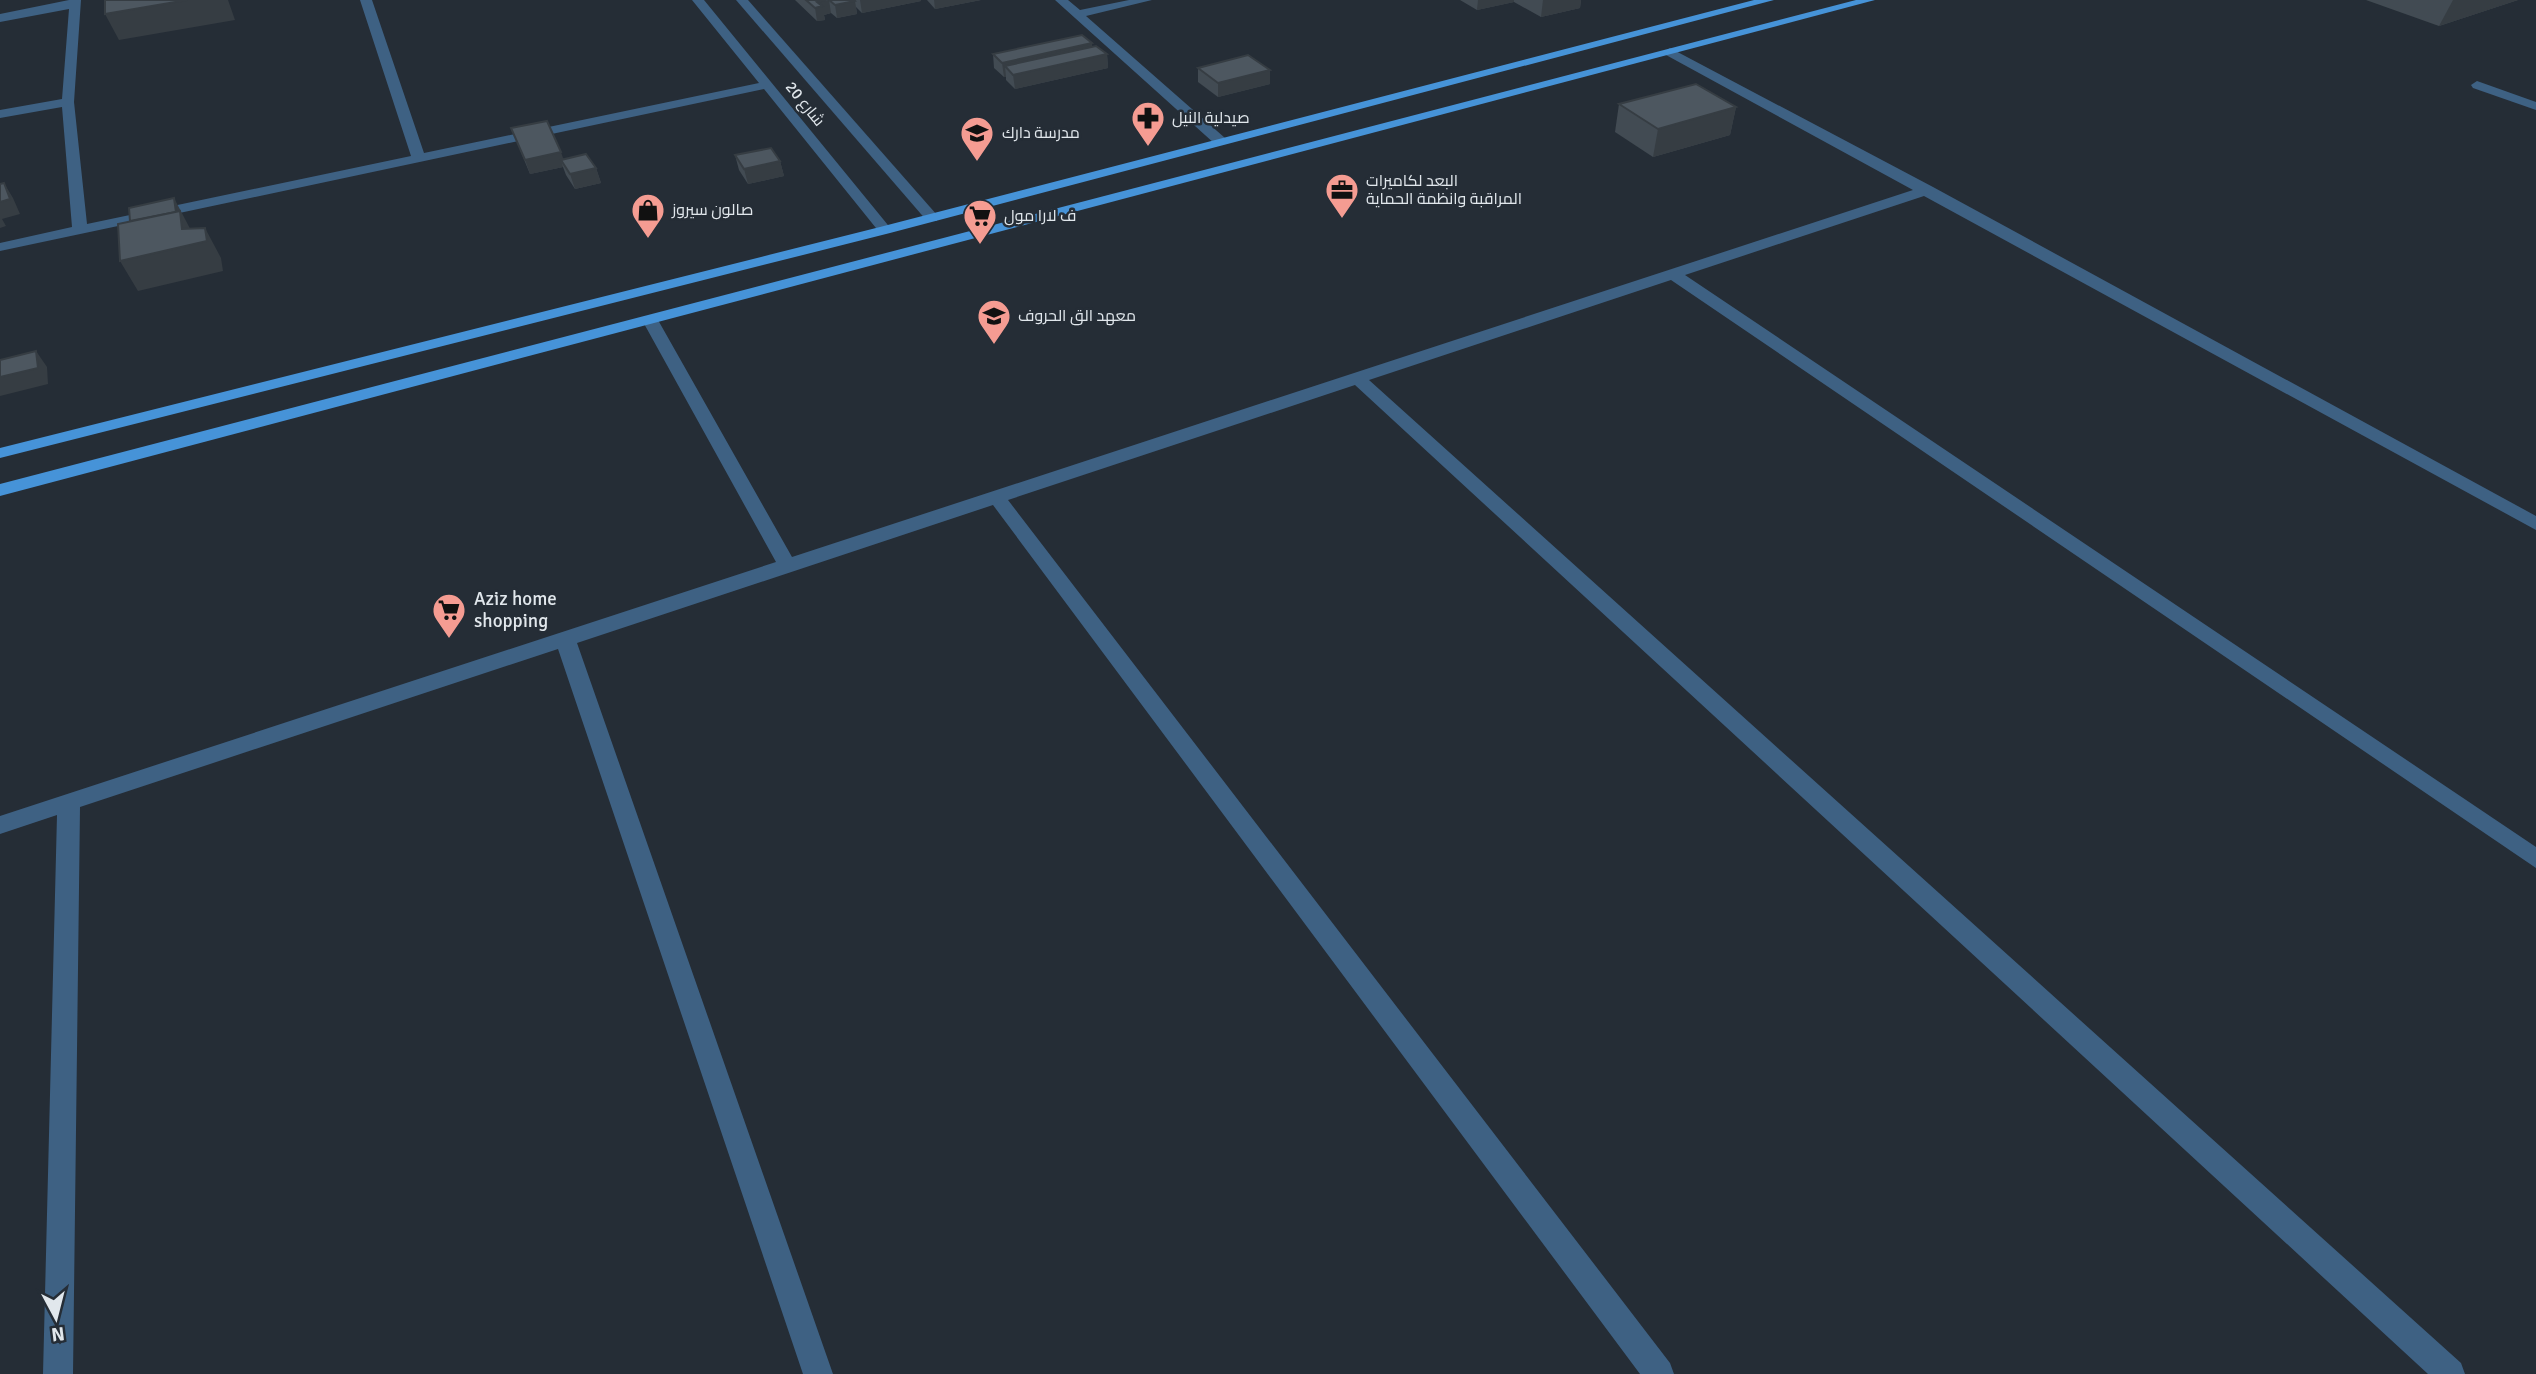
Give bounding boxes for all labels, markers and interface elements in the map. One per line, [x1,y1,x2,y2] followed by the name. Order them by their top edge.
[780,78,829,131] street label: شارع 20
[1129,99,1167,148] pharmacy icon: صيدلية النيل
[1172,108,1250,128] place label: صيدلية النيل
[958,114,996,163] school or university icon: مدرسة دارك
[1002,123,1080,143] place label: مدرسة دارك
[1323,171,1361,220] office icon: البعد لكاميرات المراقبة وانظمة الحماية
[1366,171,1522,209] place label: البعد لكاميرات المراقبة وانظمة الحماية
[629,191,667,240] shop icon: صالون سيروز
[961,197,999,246] supermarket icon: ف لارا مول
[671,200,753,220] place label: صالون سيروز
[1004,206,1077,226] place label: ف لارا مول
[975,297,1013,346] school or university icon: معهد الق الحروف
[1018,306,1136,326] place label: معهد الق الحروف
[474,587,557,633] place label: Aziz home shopping
[430,591,468,640] supermarket icon: Aziz home shopping
[21,1283,91,1353] north arrow
[50,1321,66,1347] text: N

